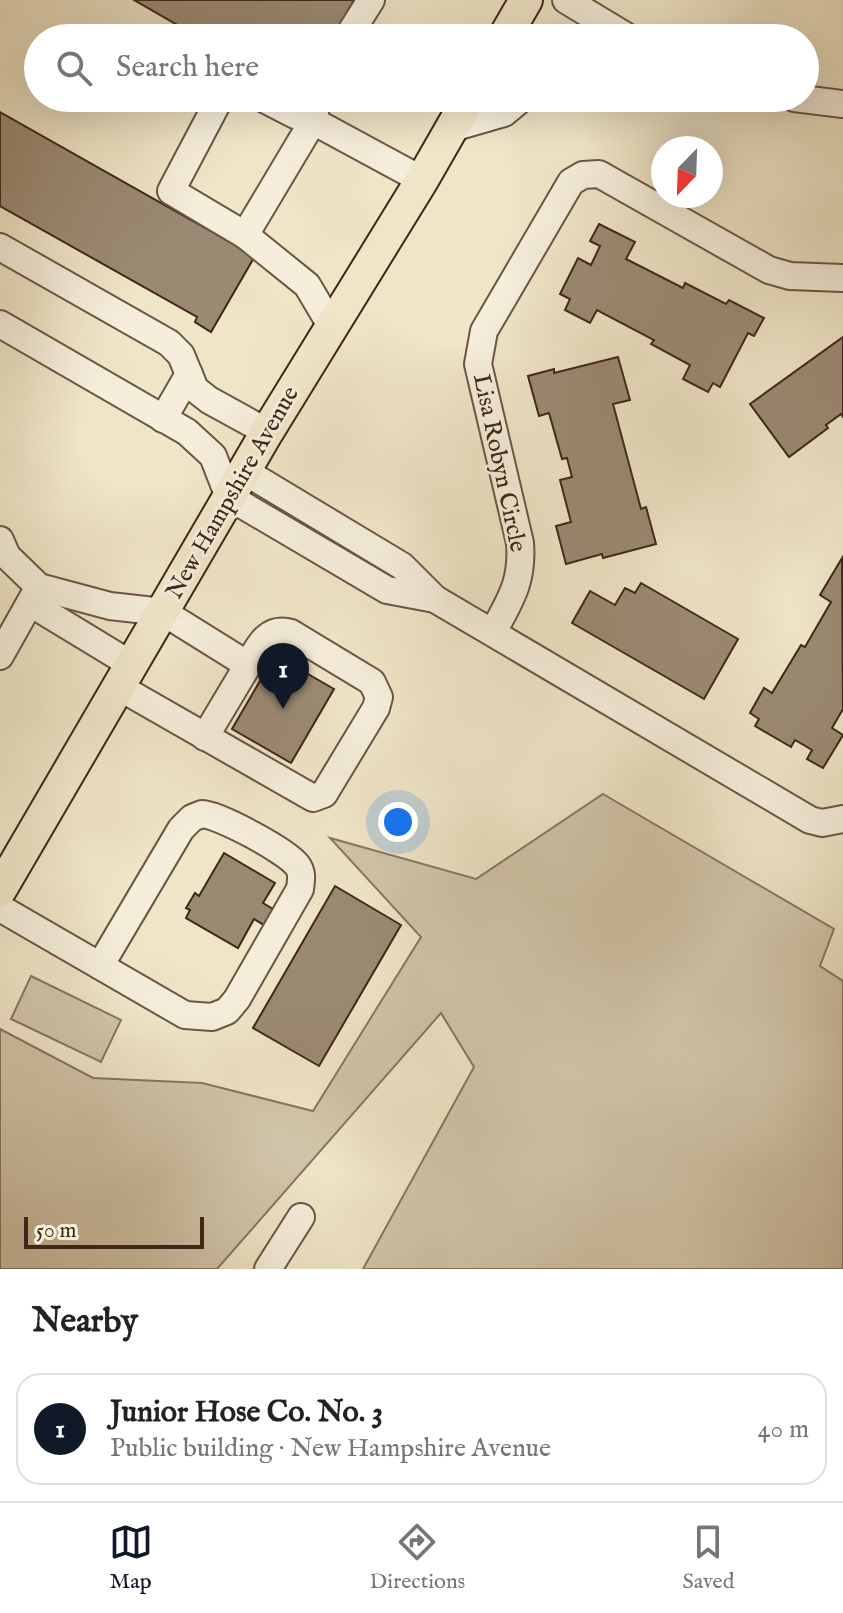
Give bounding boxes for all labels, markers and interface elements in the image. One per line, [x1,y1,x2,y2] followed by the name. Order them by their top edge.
[24,24,819,112] search box
[52,46,96,90] icon: search
[116,49,259,87] text: Search here
[651,136,723,208] north arrow
[465,371,533,555] street label: Lisa Robyn Circle
[159,381,307,605] street label: New Hampshire Avenue
[257,643,309,709] pin: 1
[378,802,418,842] your location
[24,1213,204,1249] scale bar
[36,1217,77,1245] text: 50 m
[32,1300,138,1343] text: Nearby
[110,1394,383,1432] text: Junior Hose Co. No. 3
[55,1413,65,1446] text: 1
[758,1413,809,1446] text: 40 m
[110,1432,551,1465] text: Public building · New Hampshire Avenue
[109,1520,153,1596] tab: Map
[370,1520,465,1596] tab: Directions
[682,1520,734,1596] tab: Saved

